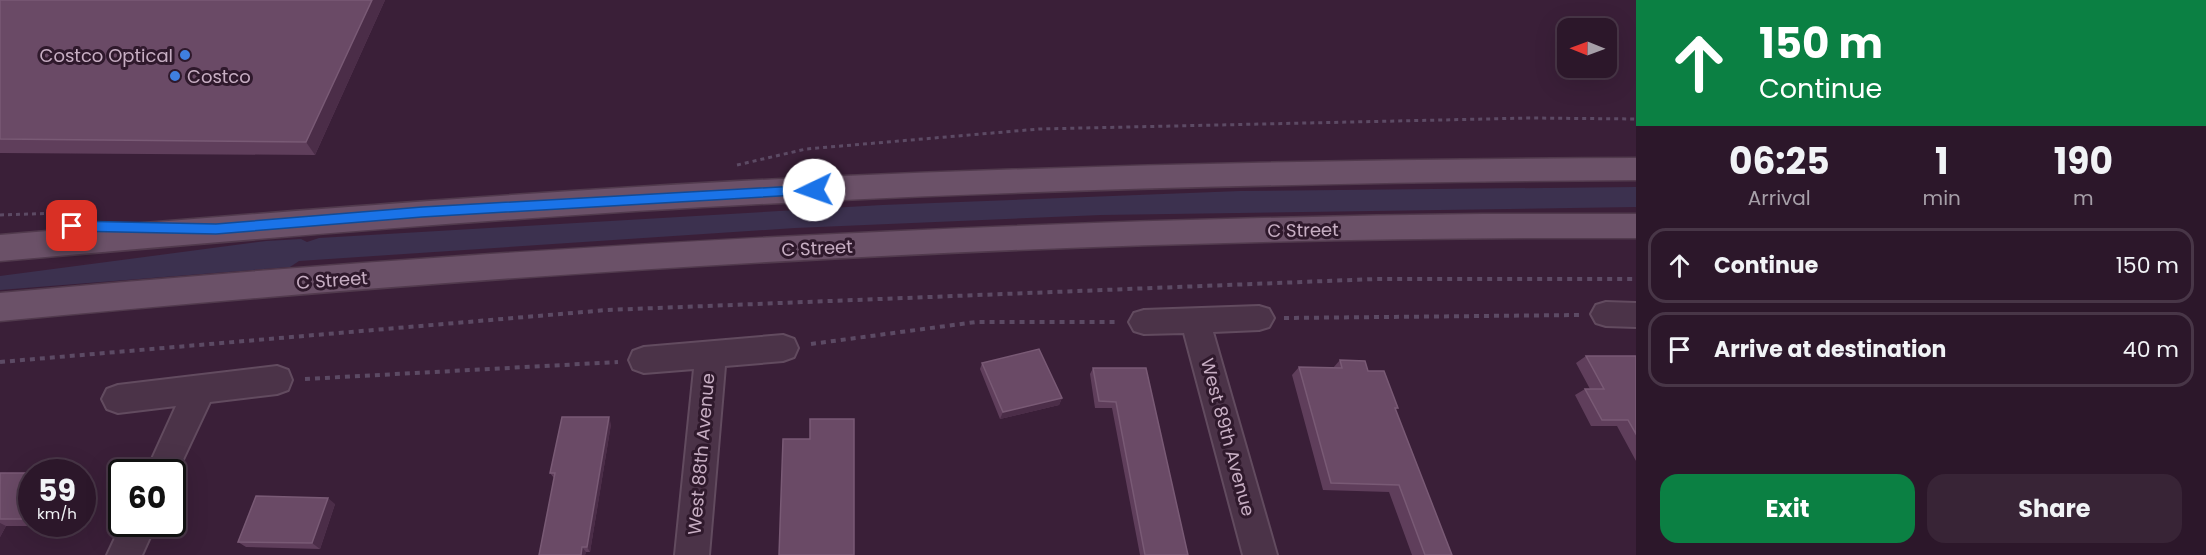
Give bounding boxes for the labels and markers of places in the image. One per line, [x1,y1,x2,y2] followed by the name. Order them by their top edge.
[40,43,173,68] place label: Costco Optical
[178,48,192,62] marker: Costco Optical
[187,64,251,89] place label: Costco
[168,69,182,83] marker: Costco
[46,200,97,251] pin

